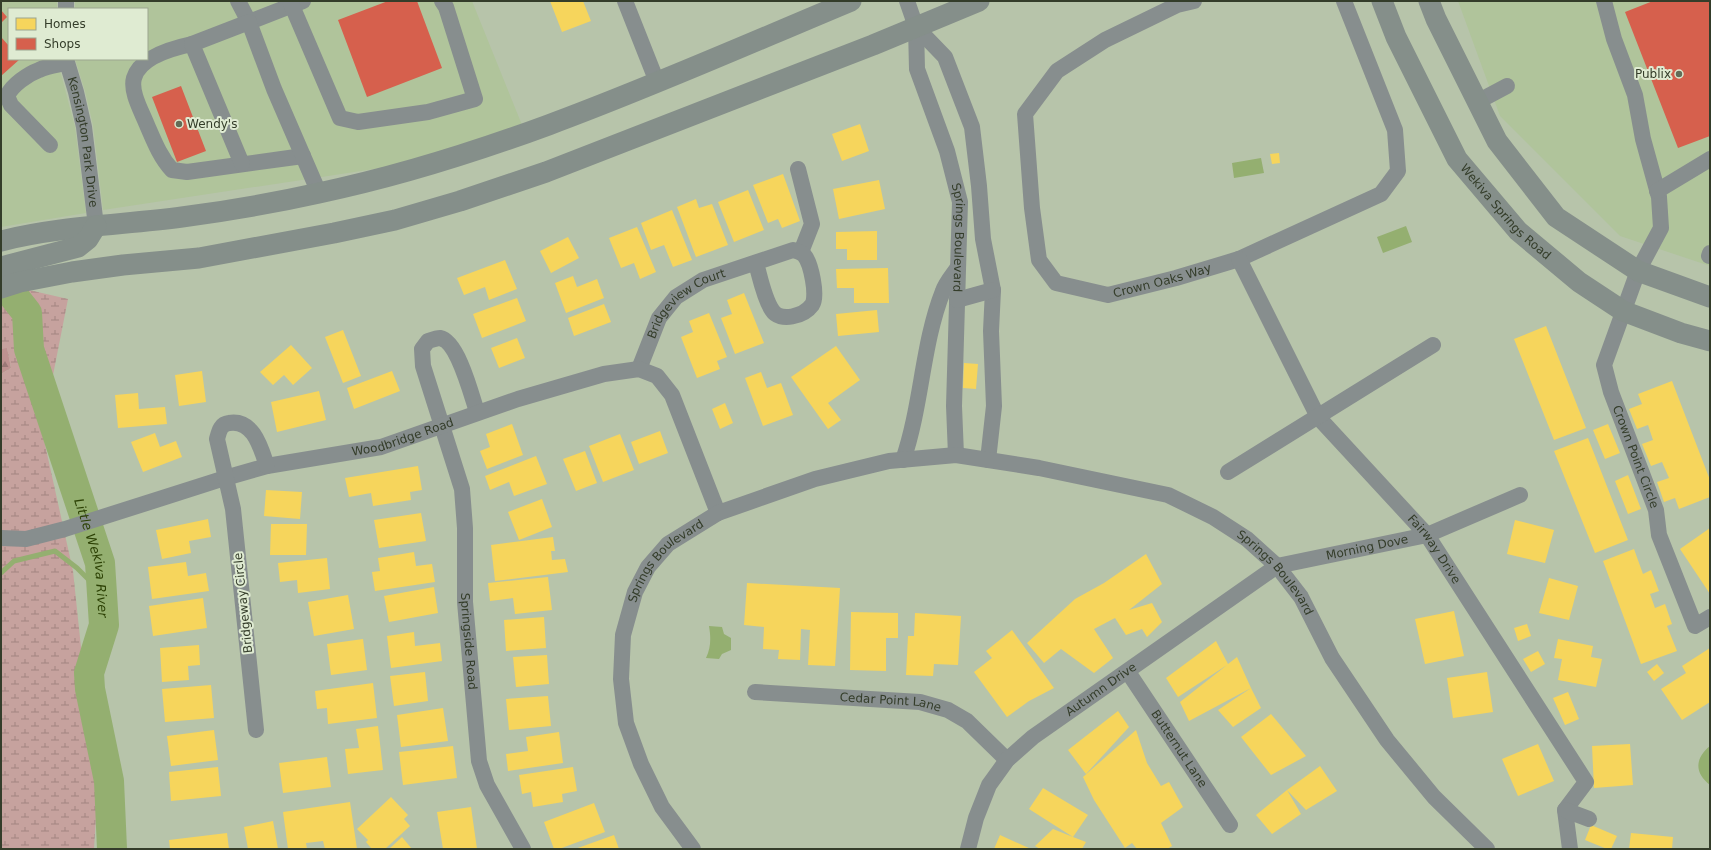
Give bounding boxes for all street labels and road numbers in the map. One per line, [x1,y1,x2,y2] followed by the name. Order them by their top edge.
[65,75,101,208] street label: Kensington Park Drive
[1457,161,1554,262] street label: Wekiva Springs Road
[948,182,967,292] street label: Springs Boulevard
[1112,261,1213,300] street label: Crown Oaks Way
[645,266,727,341] street label: Bridgeview Court
[1610,403,1662,510] street label: Crown Point Circle
[351,415,456,459] street label: Woodbridge Road
[1405,512,1463,586] street label: Fairway Drive
[625,517,706,604] street label: Springs Boulevard
[1234,527,1316,618] street label: Springs Boulevard
[1325,532,1409,563] street label: Morning Dove
[231,552,255,654] street label: Bridgeway Circle
[458,593,480,690] street label: Springside Road
[1063,660,1139,719] street label: Autumn Drive
[839,690,943,715] street label: Cedar Point Lane
[1148,707,1210,790] street label: Butternut Lane

